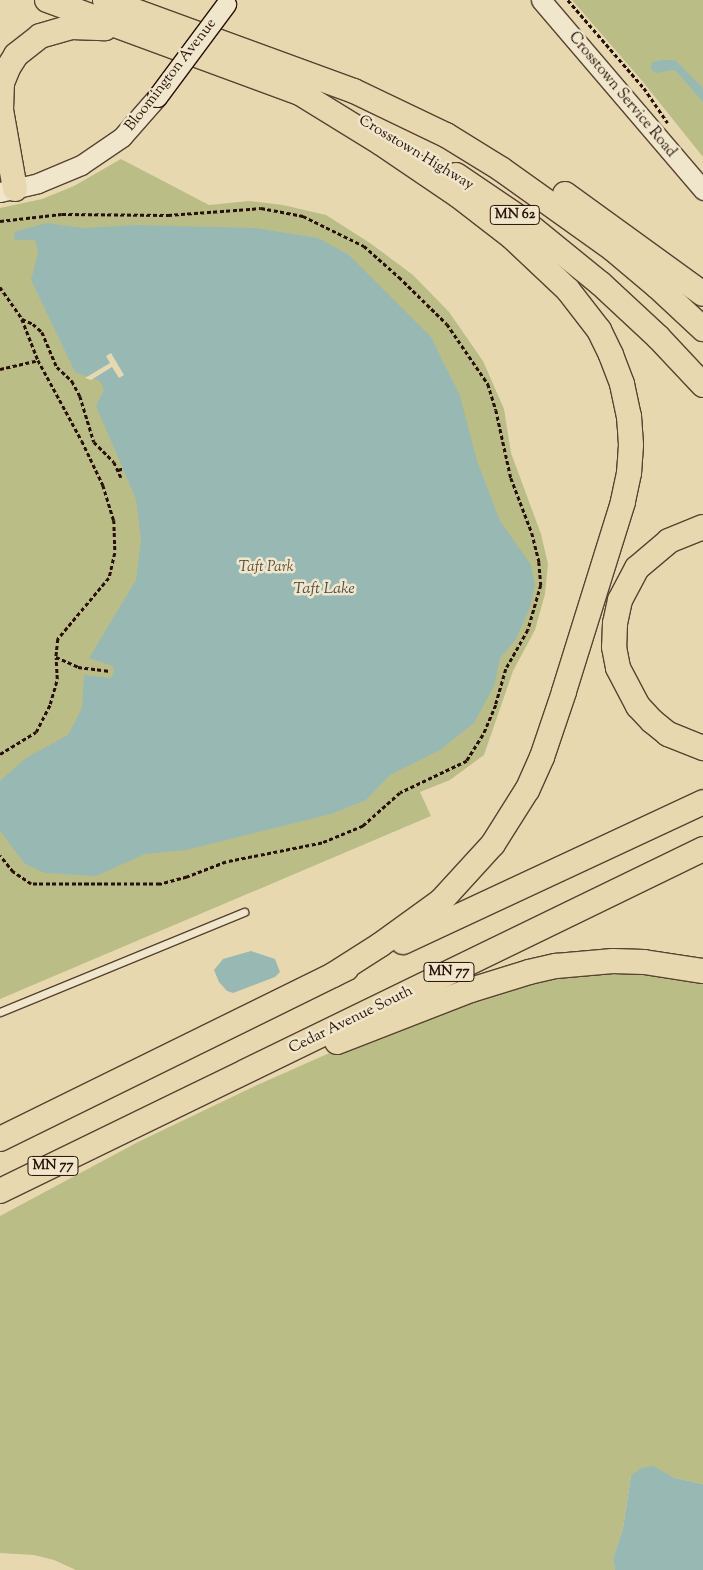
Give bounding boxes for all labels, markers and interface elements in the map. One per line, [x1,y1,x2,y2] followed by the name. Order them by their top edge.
[121,15,221,135] street label: Bloomington Avenue
[564,29,680,161] street label: Crosstown Service Road
[355,112,477,194] street label: Crosstown Highway
[489,204,541,226] road number: MN 62
[238,559,294,577] park label: Taft Park
[293,580,355,600] water label: Taft Lake
[423,960,475,984] road number: MN 77
[286,982,416,1058] street label: Cedar Avenue South
[27,1154,79,1178] road number: MN 77

